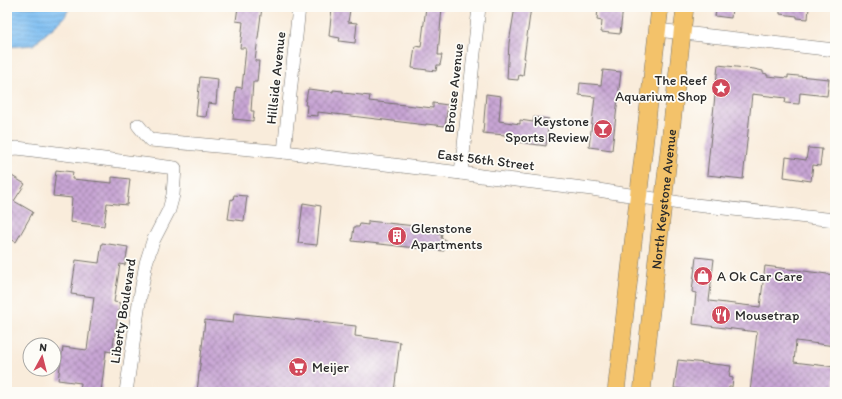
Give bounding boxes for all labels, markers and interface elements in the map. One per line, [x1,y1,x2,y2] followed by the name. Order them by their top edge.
[263,31,289,125] street label: Hillside Avenue
[441,42,467,134] street label: Brouse Avenue
[615,72,708,105] place label: The Reef Aquarium Shop
[710,77,732,99] place icon: The Reef Aquarium Shop
[505,113,589,146] place label: Keystone Sports Review
[592,118,614,140] bar icon: Keystone Sports Review
[647,128,680,270] street label: North Keystone Avenue
[437,146,535,174] street label: East 56th Street
[411,220,483,253] place label: Glenstone Apartments
[386,225,408,247] building icon: Glenstone Apartments
[106,257,140,365] street label: Liberty Boulevard
[692,265,714,287] shop icon: A Ok Car Care
[717,268,803,285] place label: A Ok Car Care
[710,304,732,326] restaurant icon: Mousetrap
[735,307,799,324] place label: Mousetrap
[22,337,62,377] north arrow
[39,341,48,354] text: N
[287,356,309,378] supermarket icon: Meijer
[312,359,349,376] place label: Meijer

